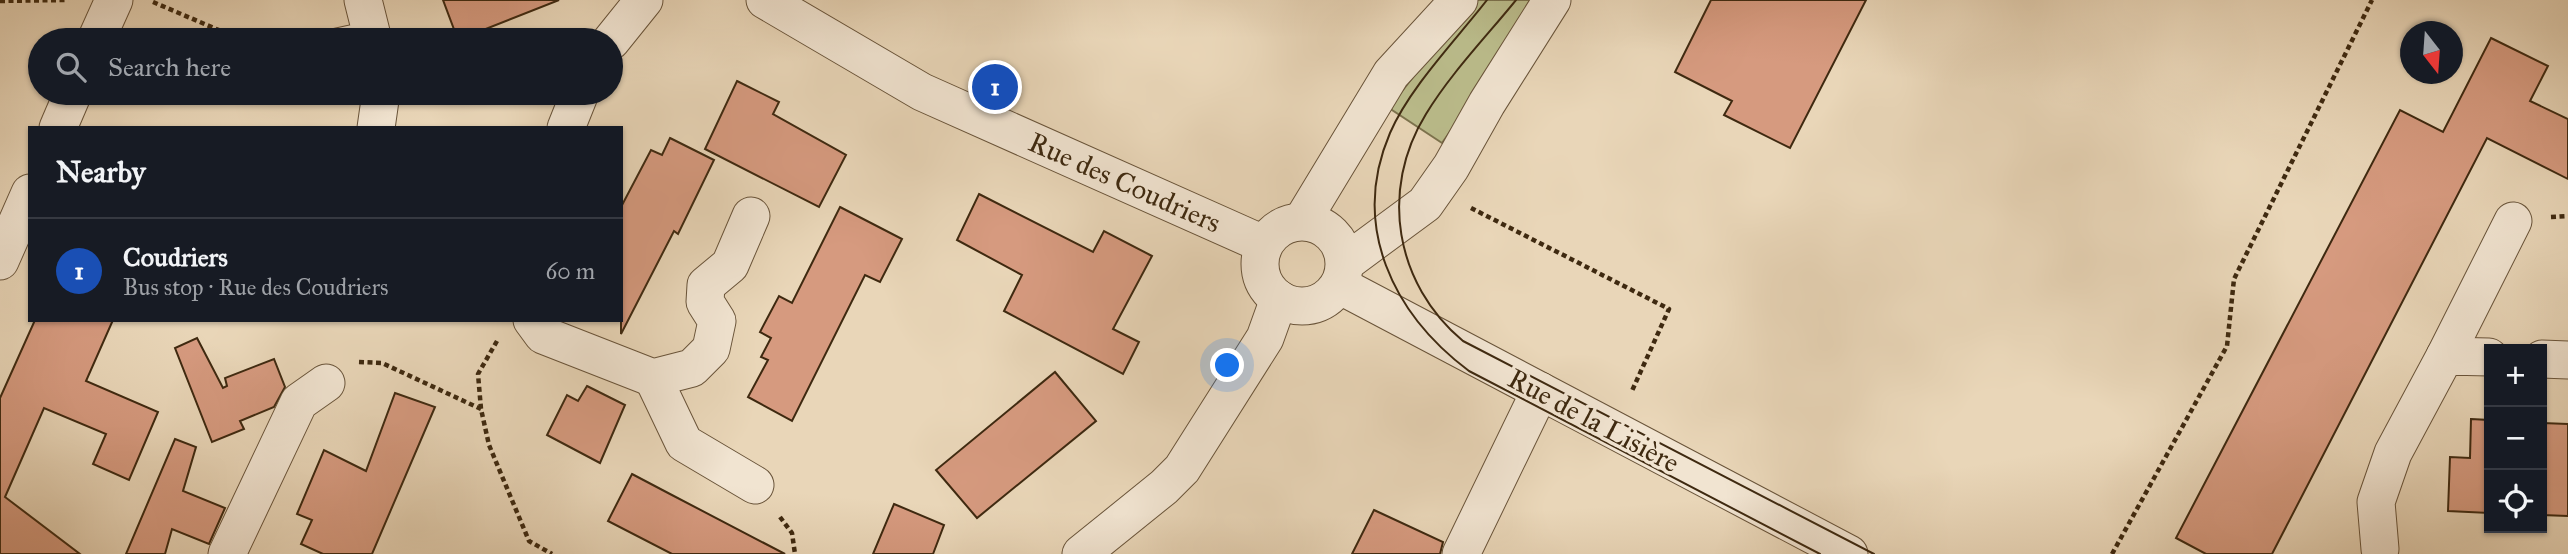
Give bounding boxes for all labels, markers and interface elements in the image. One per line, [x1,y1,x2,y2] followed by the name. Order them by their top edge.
[2400,21,2463,84] north arrow
[28,28,623,105] search box
[52,48,90,86] icon: search
[108,51,231,83] text: Search here
[972,61,1018,113] pin: 1
[1023,124,1226,241] street label: Rue des Coudriers
[56,154,146,190] text: Nearby
[123,241,228,273] text: Coudriers
[74,257,84,285] text: 1
[546,257,595,285] text: 60 m
[123,273,388,301] text: Bus stop · Rue des Coudriers
[2484,344,2547,533] map controls
[2484,344,2547,407] button: +
[1210,348,1244,382] your location
[1502,361,1685,480] street label: Rue de la Lisière
[2484,407,2547,470] button: −
[2484,470,2547,533] button: locate

